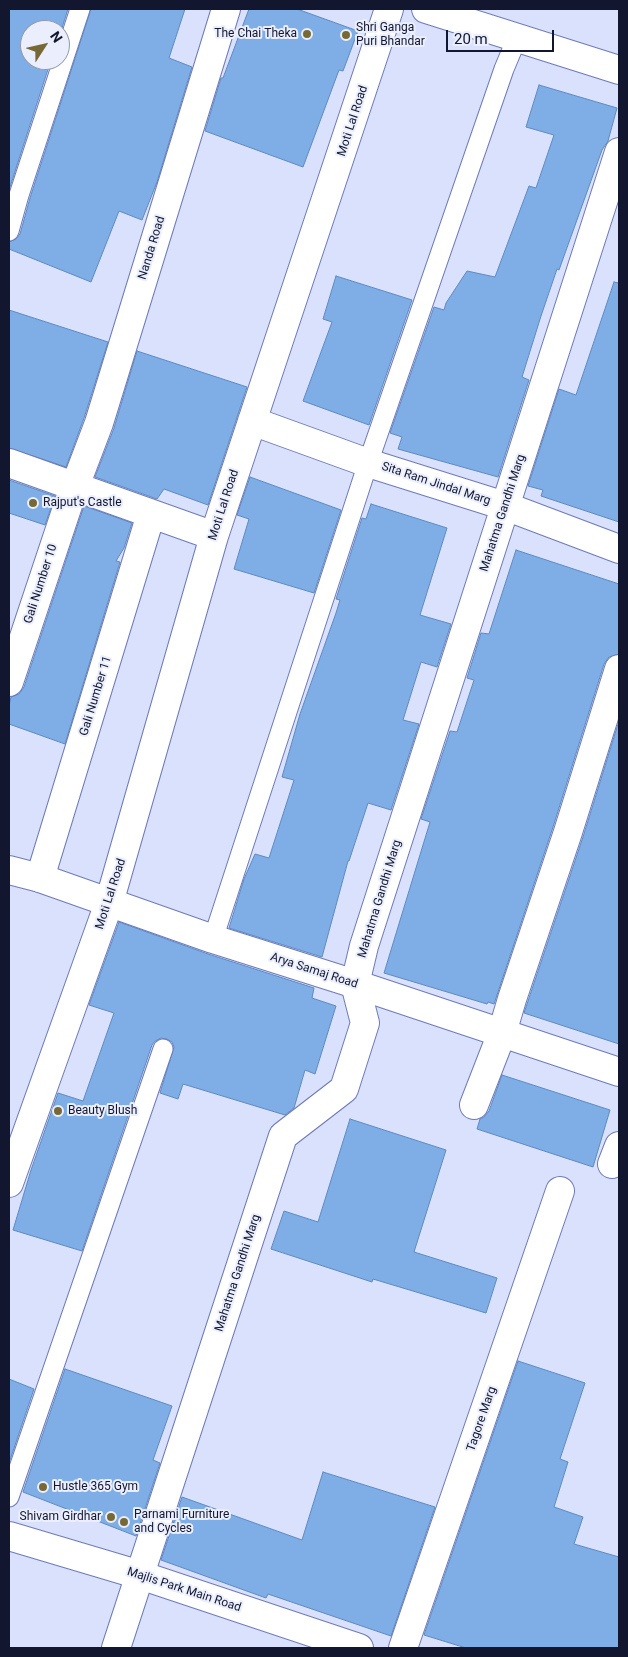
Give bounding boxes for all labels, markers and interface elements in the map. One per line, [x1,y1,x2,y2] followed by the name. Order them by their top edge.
[20,20,70,70] north arrow
[448,20,556,52] scale bar
[356,21,425,49] place label: Shri Ganga Puri Bhandar
[214,27,297,41] place label: The Chai Theka
[47,28,66,46] text: N
[301,28,313,40] marker: The Chai Theka
[340,29,352,41] marker: Shri Ganga Puri Bhandar
[454,30,488,48] text: 20 m
[335,84,371,158] street label: Moti Lal Road
[136,215,168,281] street label: Nanda Road
[477,453,529,573] street label: Mahatma Gandhi Marg
[380,460,492,508] street label: Sita Ram Jindal Marg
[206,468,242,542] street label: Moti Lal Road
[43,496,122,510] place label: Rajput's Castle
[27,497,39,509] marker: Rajput's Castle
[21,542,61,626] street label: Gali Number 10
[77,654,115,738] street label: Gali Number 11
[355,838,405,960] street label: Mahatma Gandhi Marg
[93,857,129,931] street label: Moti Lal Road
[268,950,360,992] street label: Arya Samaj Road
[68,1104,137,1118] place label: Beauty Blush
[52,1105,64,1117] marker: Beauty Blush
[212,1213,264,1333] street label: Mahatma Gandhi Marg
[464,1385,500,1453] street label: Tagore Marg
[53,1480,138,1494] place label: Hustle 365 Gym
[37,1481,49,1493] marker: Hustle 365 Gym
[134,1508,229,1536] place label: Parnami Furniture and Cycles
[20,1510,101,1524] place label: Shivam Girdhar
[105,1511,117,1523] marker: Shivam Girdhar
[118,1516,130,1528] marker: Parnami Furniture and Cycles
[125,1565,243,1615] street label: Majlis Park Main Road

